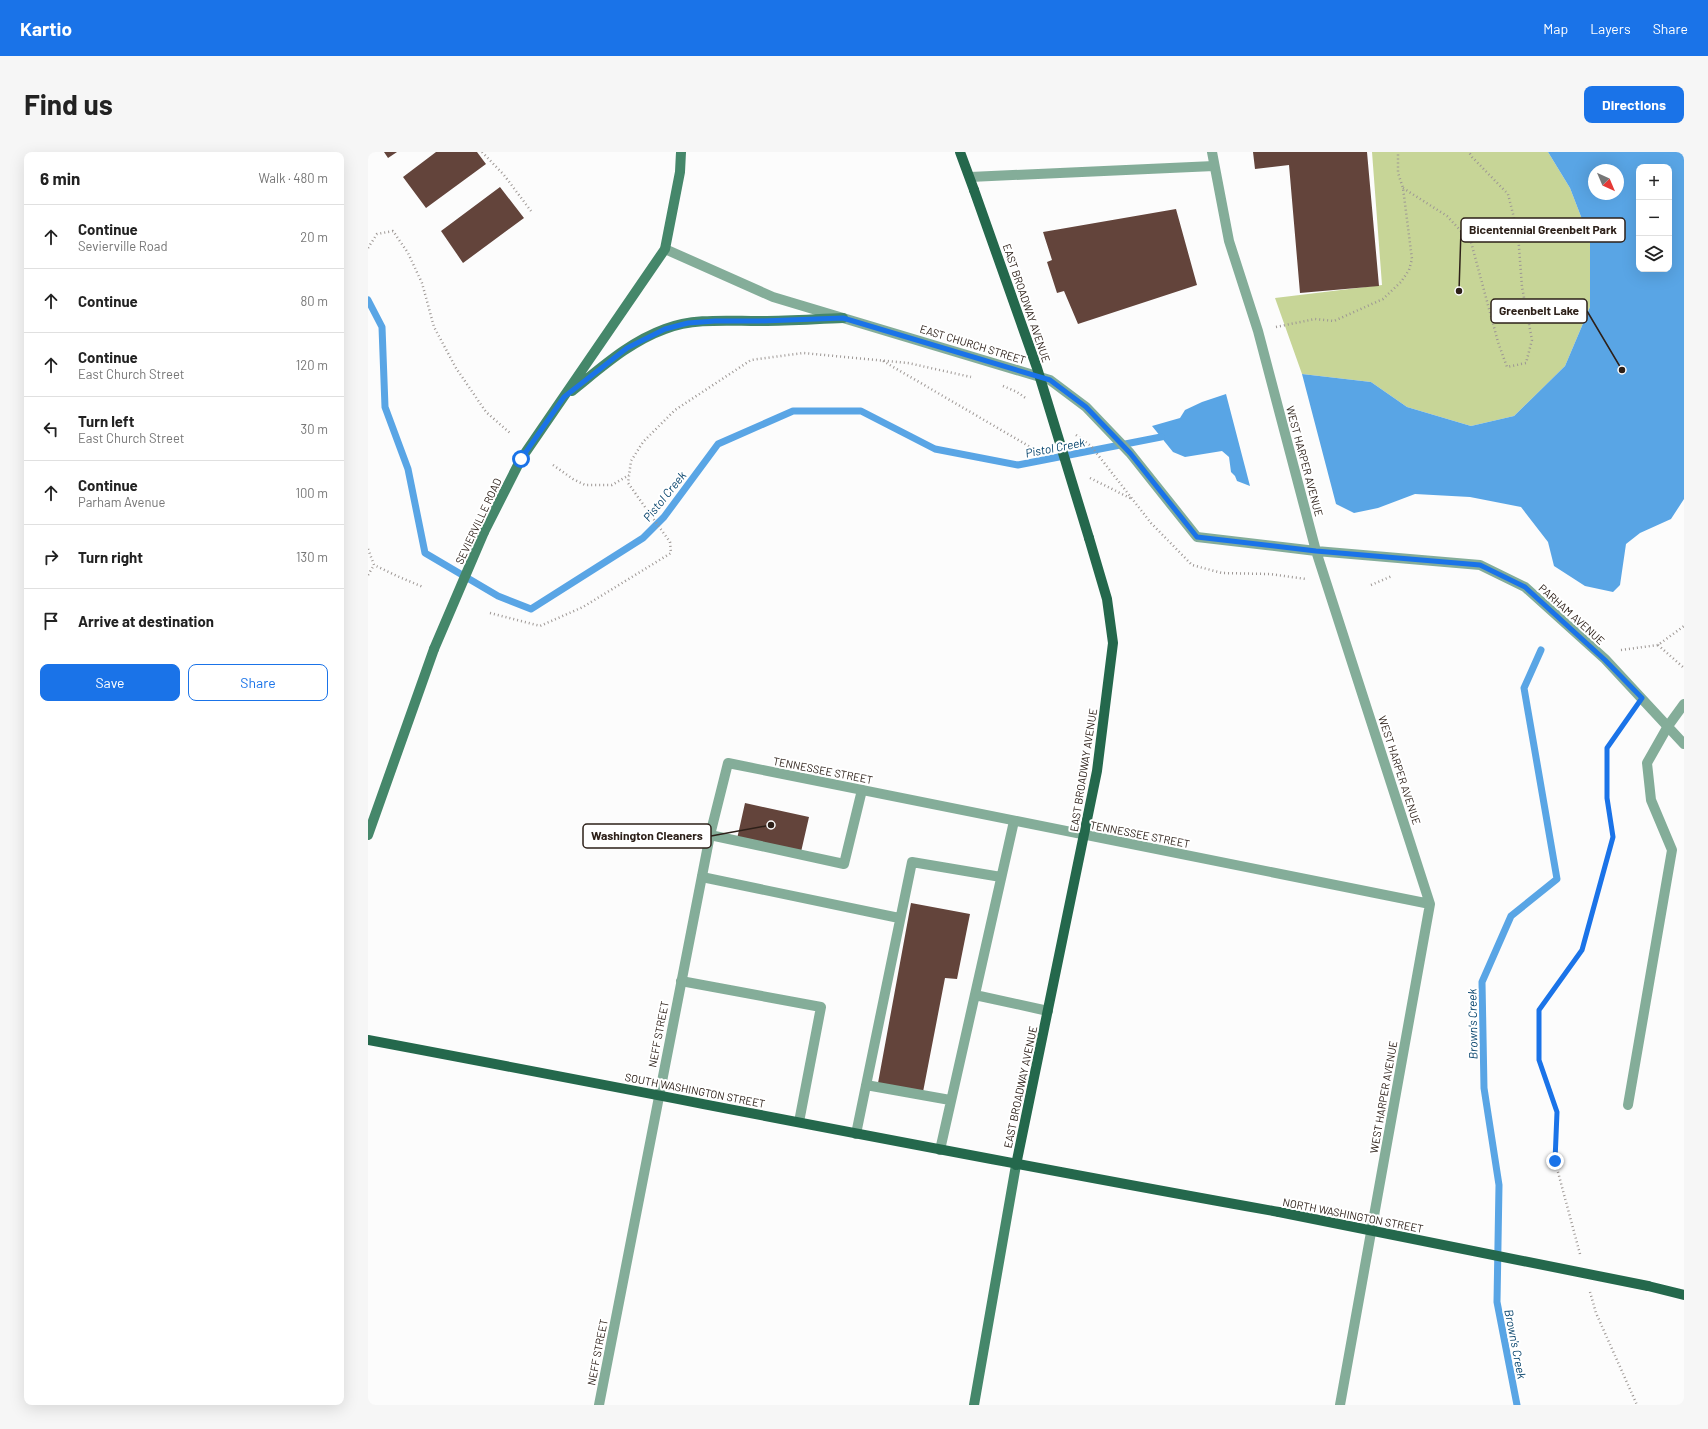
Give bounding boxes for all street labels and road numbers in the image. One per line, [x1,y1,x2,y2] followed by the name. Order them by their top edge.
[1001,242,1054,364] street label: EAST BROADWAY AVENUE
[918,322,1028,366] street label: EAST CHURCH STREET
[1284,404,1326,518] street label: WEST HARPER AVENUE
[452,476,504,566] street label: SEVIERVILLE ROAD
[1536,581,1608,647] street label: PARHAM AVENUE
[1067,707,1099,833] street label: EAST BROADWAY AVENUE
[1376,714,1424,827] street label: WEST HARPER AVENUE
[772,754,874,786] street label: TENNESSEE STREET
[1089,818,1191,850] street label: TENNESSEE STREET
[645,1000,671,1068] street label: NEFF STREET
[1001,1024,1039,1149] street label: EAST BROADWAY AVENUE
[1367,1039,1399,1154] street label: WEST HARPER AVENUE
[624,1070,766,1110] street label: SOUTH WASHINGTON STREET
[1282,1195,1424,1235] street label: NORTH WASHINGTON STREET
[584,1318,610,1386] street label: NEFF STREET

